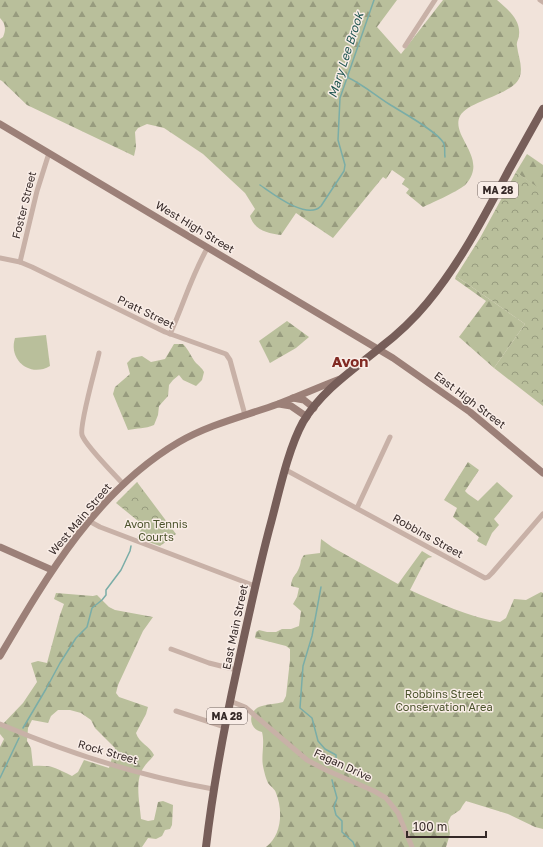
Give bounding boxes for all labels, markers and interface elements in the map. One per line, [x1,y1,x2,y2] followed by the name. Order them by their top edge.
[325,9,367,100] water label: Mary Lee Brook
[9,170,38,240] street label: Foster Street
[478,182,518,198] road number: MA 28
[153,198,237,255] street label: West High Street
[116,292,177,331] street label: Pratt Street
[332,352,368,370] district label: Avon
[432,369,509,431] street label: East High Street
[46,480,114,557] street label: West Main Street
[391,511,466,560] street label: Robbins Street
[124,517,188,543] park label: Avon Tennis Courts
[219,583,250,671] street label: East Main Street
[395,687,493,713] park label: Robbins Street Conservation Area
[207,708,247,724] road number: MA 28
[77,737,139,766] street label: Rock Street
[312,745,374,784] street label: Fagan Drive
[407,813,486,839] scale bar
[413,819,447,834] text: 100 m

